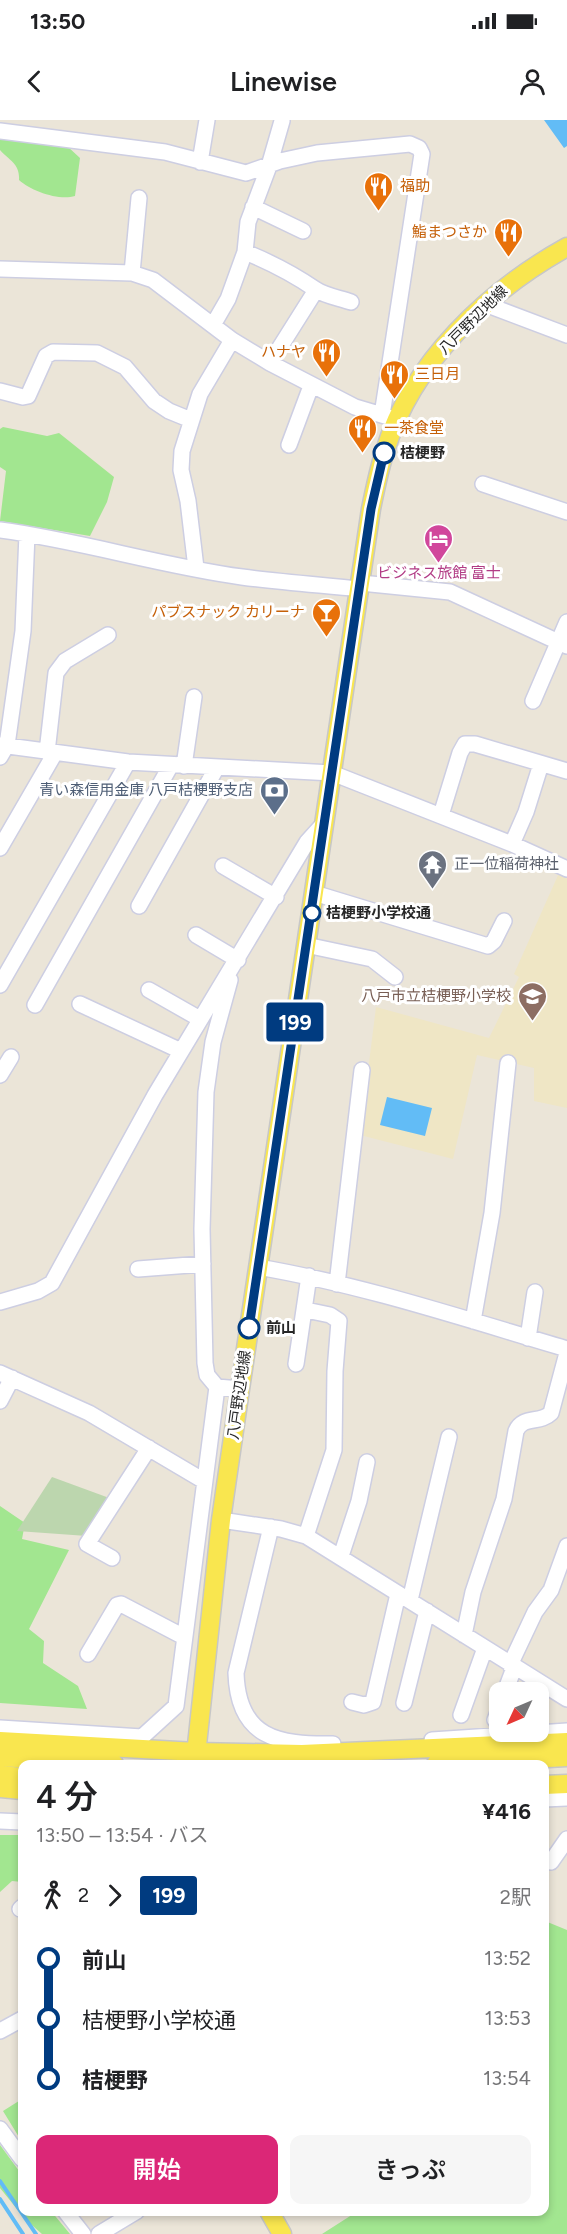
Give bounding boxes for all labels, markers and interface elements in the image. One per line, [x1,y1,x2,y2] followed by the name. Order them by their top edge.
[30,8,85,35] text: 13:50
[18,65,51,98] icon: back
[230,65,337,98] text: Linewise
[516,65,549,98] icon: person
[363,170,395,212] restaurant icon: 福助
[400,177,430,195] place label: 福助
[492,216,524,258] restaurant icon: 鮨まつさか
[412,223,487,241] place label: 鮨まつさか
[435,282,511,358] street label: 八戸野辺地線
[311,336,343,378] restaurant icon: ハナヤ
[261,343,306,361] place label: ハナヤ
[378,358,410,400] restaurant icon: 三日月
[415,365,460,383] place label: 三日月
[347,412,379,454] restaurant icon: 一茶食堂
[384,419,444,437] place label: 一茶食堂
[373,442,395,464] marker: 桔梗野
[400,444,445,462] place label: 桔梗野
[423,522,455,564] hotel icon: ビジネス旅館 富士
[377,564,501,582] place label: ビジネス旅館 富士
[310,596,342,638] bar icon: パブスナック カリーナ
[151,603,305,621] place label: パブスナック カリーナ
[258,774,290,816] bank icon: 青い森信用金庫 八戸桔梗野支店
[39,781,253,799] place label: 青い森信用金庫 八戸桔梗野支店
[417,848,449,890] temple icon: 正一位稲荷神社
[454,855,559,873] place label: 正一位稲荷神社
[303,904,321,922] marker: 桔梗野小学校通
[326,904,431,922] place label: 桔梗野小学校通
[516,980,548,1022] school or university icon: 八戸市立桔梗野小学校
[361,987,511,1005] place label: 八戸市立桔梗野小学校
[260,1002,330,1042] line badge: 199
[278,1010,312,1035] text: 199
[238,1317,260,1339] marker: 前山
[266,1319,296,1337] place label: 前山
[224,1349,254,1441] street label: 八戸野辺地線
[489,1682,549,1742] north arrow
[489,1682,549,1742] map controls
[36,1777,98,1816] text: 4 分
[482,1798,531,1825] text: ¥416
[36,1823,208,1847] text: 13:50 – 13:54 · バス
[36,1879,69,1912] icon: walk
[98,1879,131,1912] icon: forward
[78,1883,89,1907] text: 2
[152,1883,185,1908] text: 199
[500,1885,531,1909] text: 2駅
[484,1946,531,1970] text: 13:52
[82,1947,126,1974] text: 前山
[484,2006,531,2030] text: 13:53
[82,2007,236,2034] text: 桔梗野小学校通
[483,2066,531,2090] text: 13:54
[82,2067,148,2094] text: 桔梗野
[36,2135,278,2204] button: 開始
[290,2135,531,2204] button: きっぷ

